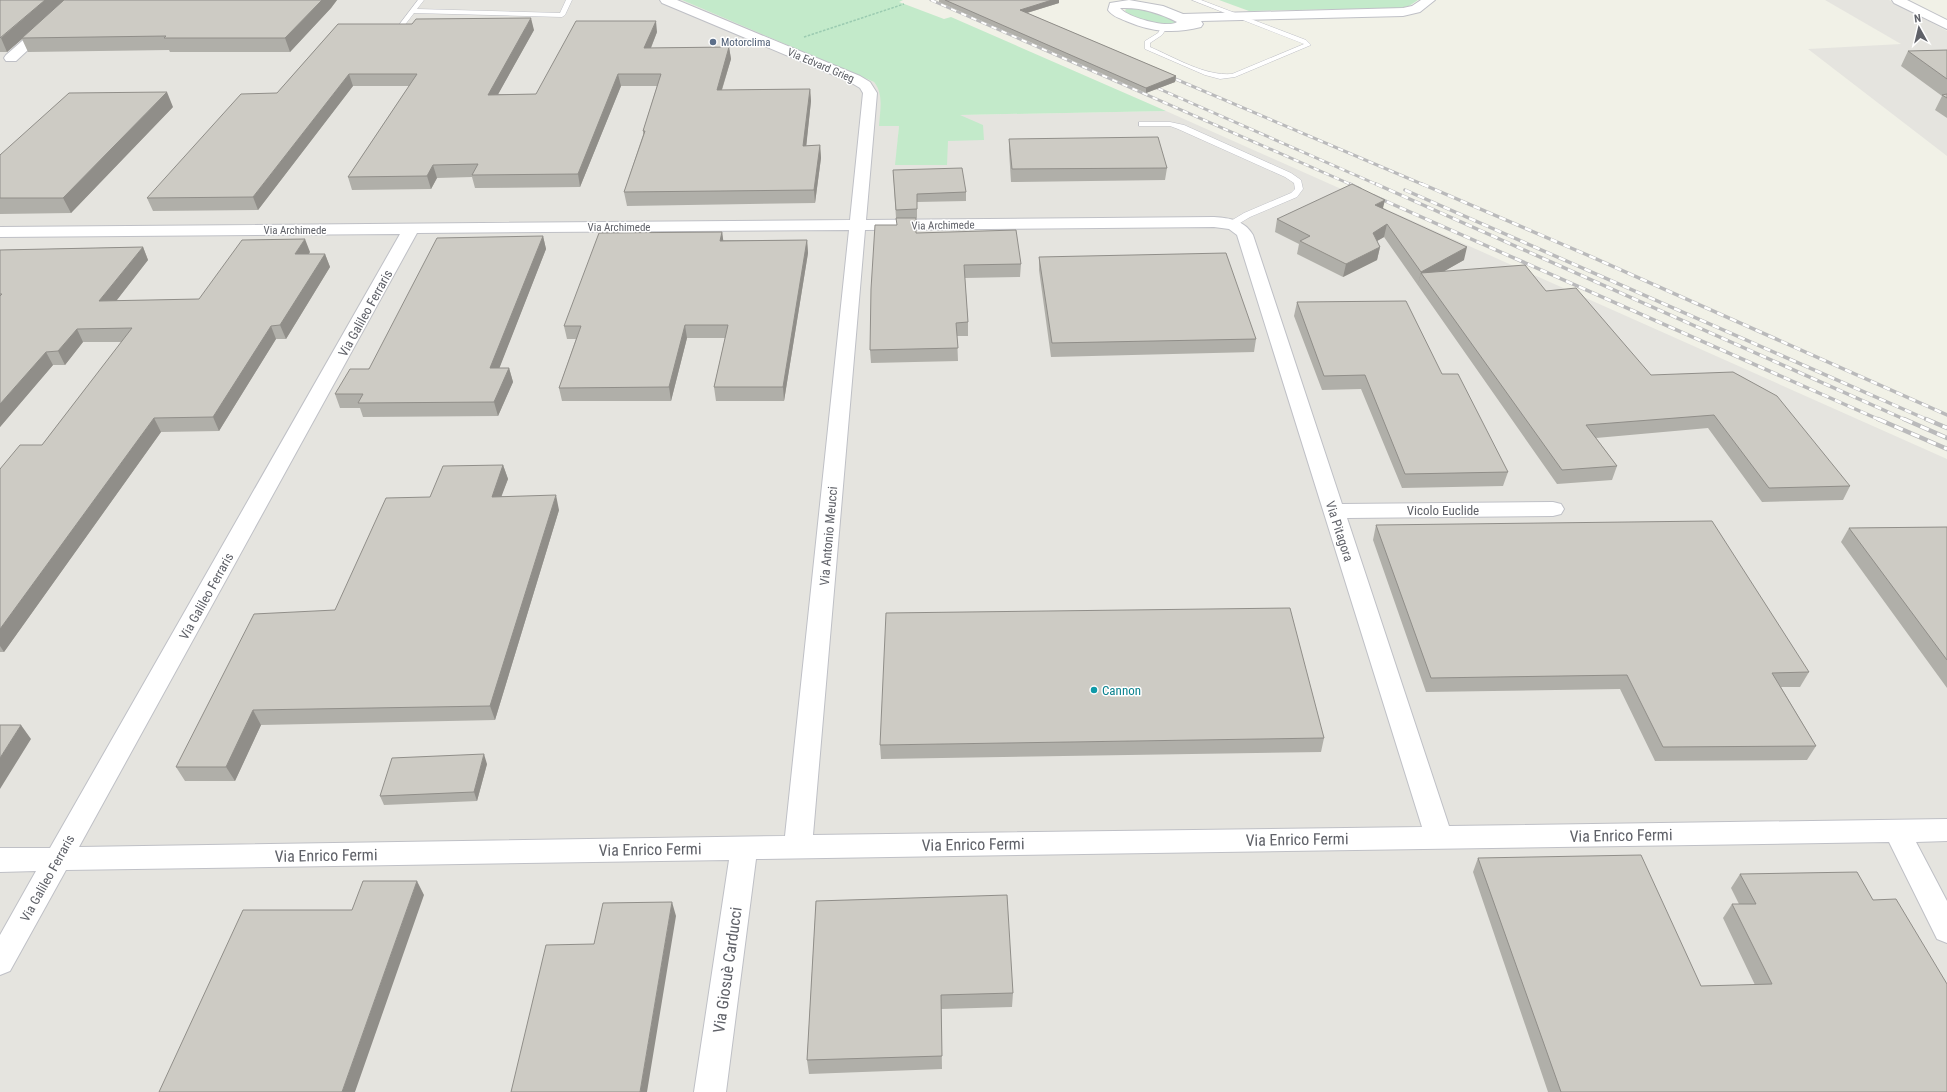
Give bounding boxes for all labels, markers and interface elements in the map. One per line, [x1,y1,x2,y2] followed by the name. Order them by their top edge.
[1899,8,1939,48] north arrow
[1913,12,1922,25] text: N
[721,36,770,49] place label: Motorclima
[708,37,718,47] marker: Motorclima
[785,46,856,85] street label: Via Edvard Grieg
[911,218,975,233] street label: Via Archimede
[587,221,651,234] street label: Via Archimede
[263,224,327,237] street label: Via Archimede
[335,267,396,359] street label: Via Galileo Ferraris
[817,486,840,586] street label: Via Antonio Meucci
[1323,499,1356,563] street label: Via Pitagora
[1407,503,1479,518] street label: Vicolo Euclide
[176,550,237,642] street label: Via Galileo Ferraris
[1102,683,1141,698] place label: Cannon
[1089,685,1099,695] marker: Cannon
[1569,825,1673,846] street label: Via Enrico Fermi
[1245,829,1349,850] street label: Via Enrico Fermi
[17,832,78,924] street label: Via Galileo Ferraris
[921,834,1025,855] street label: Via Enrico Fermi
[598,839,702,860] street label: Via Enrico Fermi
[274,845,378,866] street label: Via Enrico Fermi
[709,906,746,1034] street label: Via Giosuè Carducci

